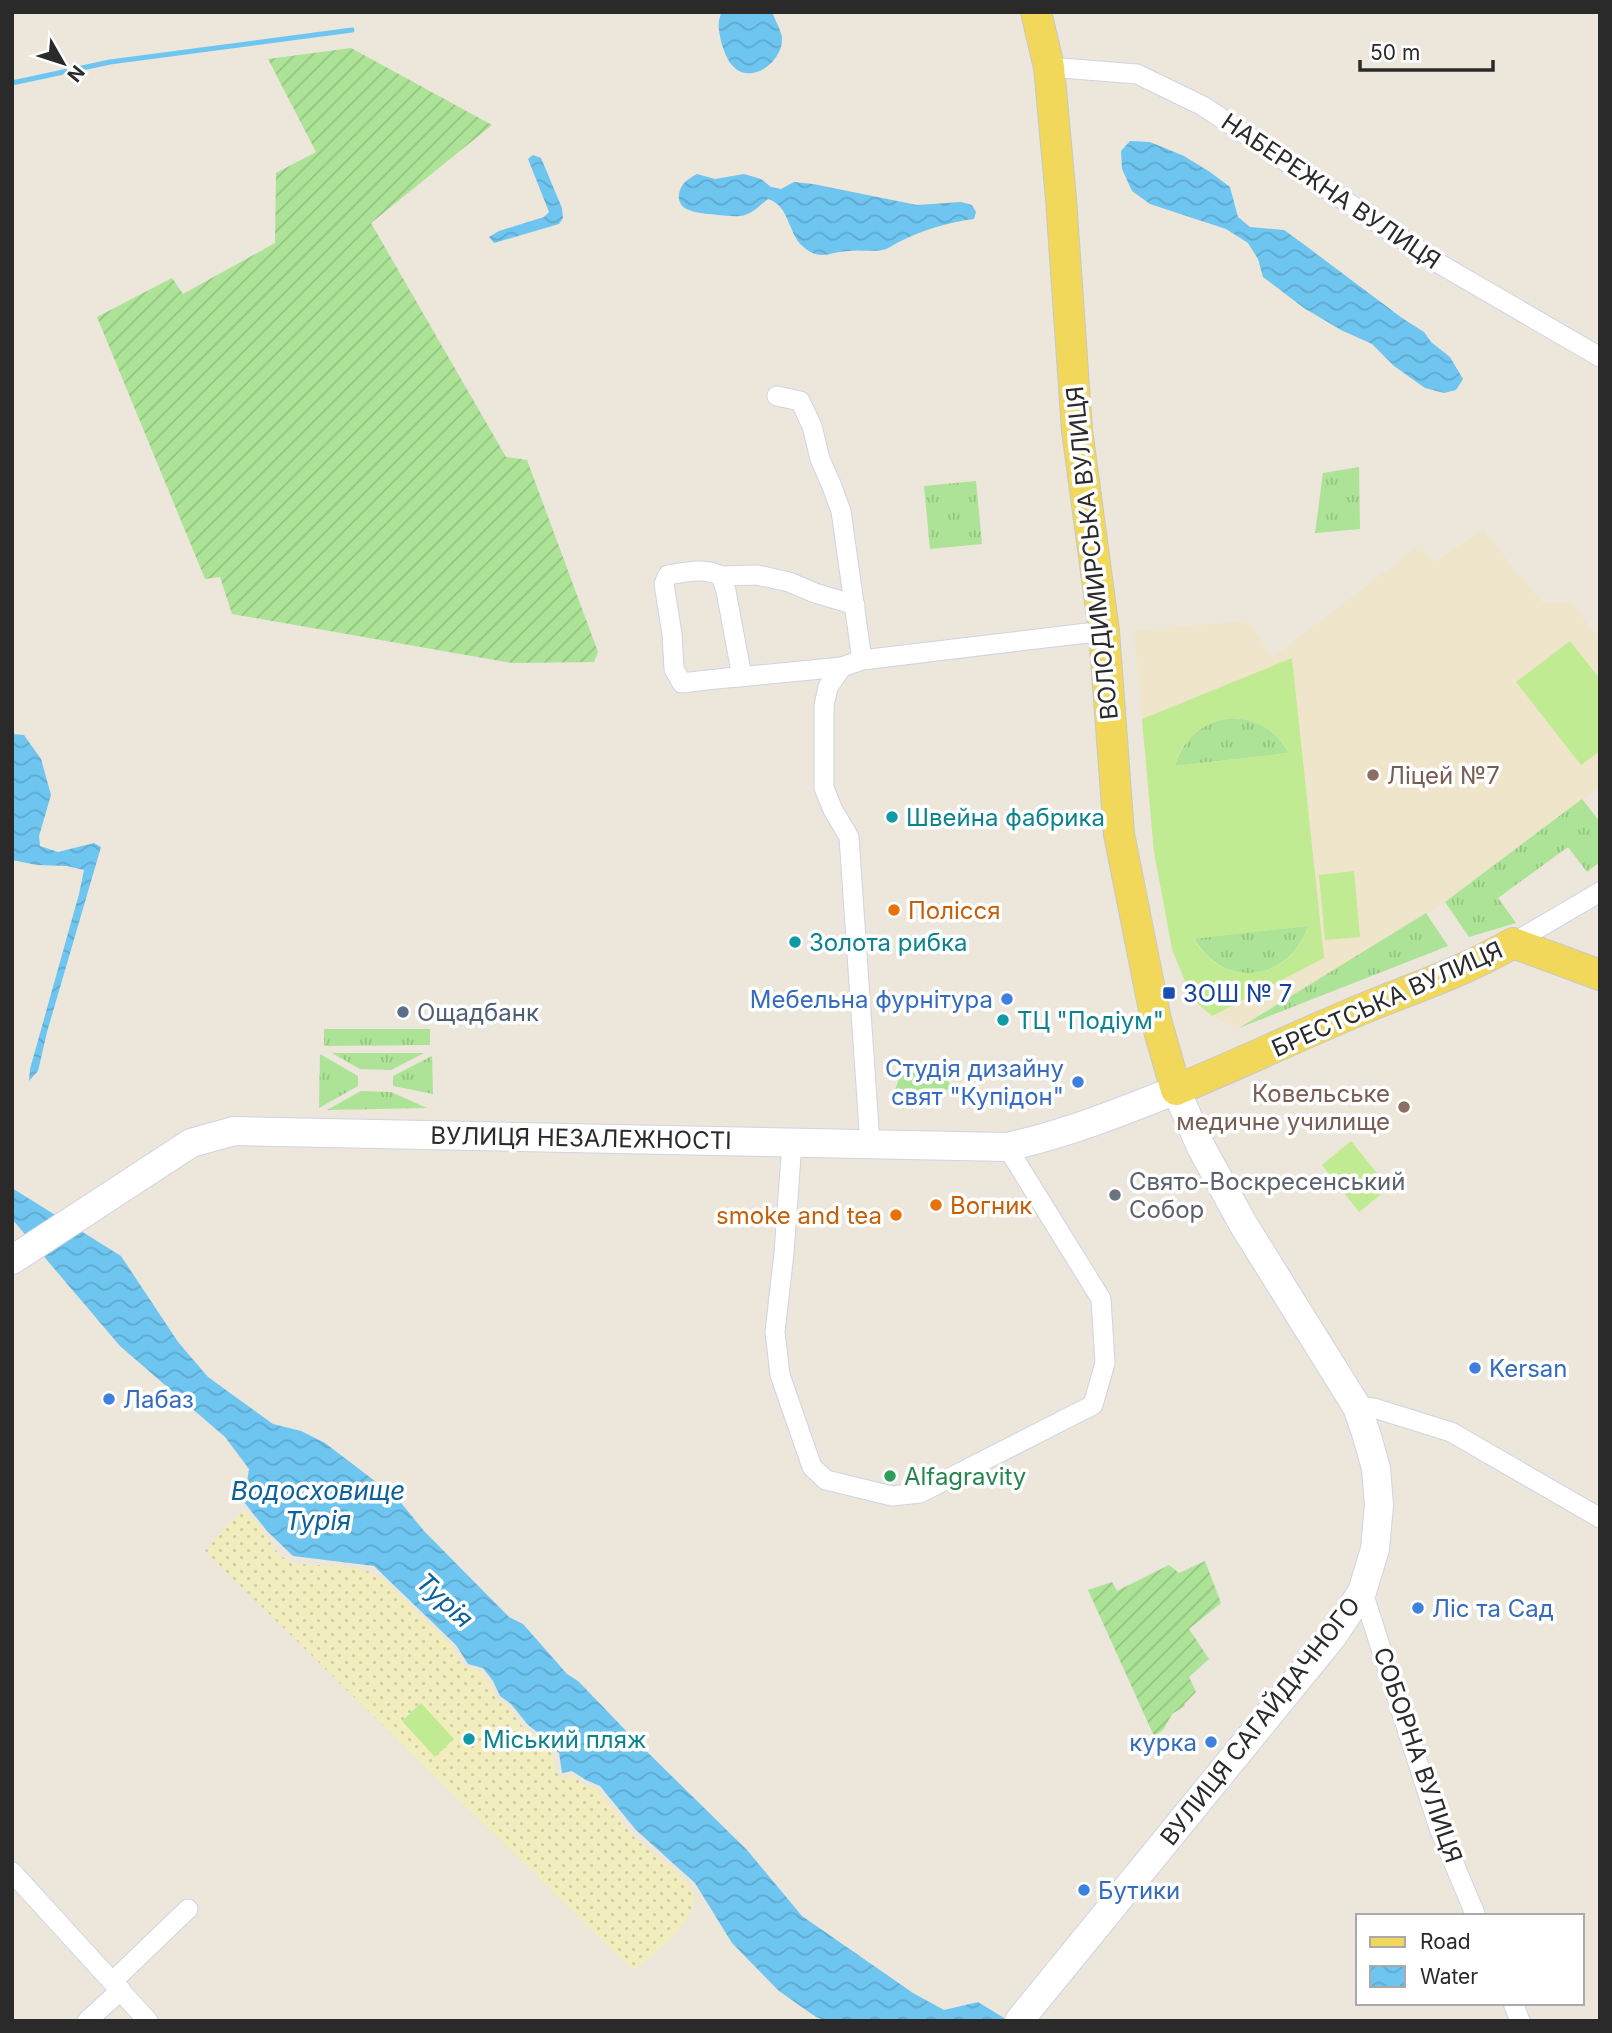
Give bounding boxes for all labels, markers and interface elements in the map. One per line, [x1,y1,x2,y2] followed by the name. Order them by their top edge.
[28,28,98,98] north arrow
[1360,28,1493,72] scale bar
[1370,40,1420,65] text: 50 m
[62,61,89,86] text: N
[1216,107,1446,275] street label: НАБЕРЕЖНА ВУЛИЦЯ
[1060,385,1124,721] street label: ВОЛОДИМИРСЬКА ВУЛИЦЯ
[1387,761,1500,790] place label: Ліцей №7
[1365,767,1381,783] marker: Ліцей №7
[906,803,1105,832] place label: Швейна фабрика
[884,809,900,825] marker: Швейна фабрика
[908,896,1001,925] place label: Полісся
[886,902,902,918] marker: Полісся
[809,928,967,957] place label: Золота рибка
[787,934,803,950] marker: Золота рибка
[1267,935,1507,1063] street label: БРЕСТСЬКА ВУЛИЦЯ
[1183,979,1292,1008] place label: ЗОШ № 7
[750,985,993,1014] place label: Мебельна фурнітура
[1161,985,1177,1001] marker: ЗОШ № 7
[999,991,1015,1007] marker: Мебельна фурнітура
[417,998,539,1027] place label: Ощадбанк
[395,1004,411,1020] marker: Ощадбанк
[1017,1006,1164,1035] place label: ТЦ "Подіум"
[995,1012,1011,1028] marker: ТЦ "Подіум"
[885,1054,1064,1111] place label: Студія дизайну свят "Купідон"
[1070,1074,1086,1090] marker: Студія дизайну свят "Купідон"
[1176,1079,1390,1136] place label: Ковельське медичне училище
[1396,1099,1412,1115] marker: Ковельське медичне училище
[430,1121,732,1155] street label: ВУЛИЦЯ НЕЗАЛЕЖНОСТІ
[1129,1167,1406,1224] place label: Свято-Воскресенський Собор
[1107,1187,1123,1203] marker: Свято-Воскресенський Собор
[950,1191,1032,1220] place label: Вогник
[928,1197,944,1213] marker: Вогник
[716,1201,882,1230] place label: smoke and tea
[888,1207,904,1223] marker: smoke and tea
[1489,1354,1568,1383] place label: Kersan
[1467,1360,1483,1376] marker: Kersan
[123,1385,194,1414] place label: Лабаз
[101,1391,117,1407] marker: Лабаз
[904,1462,1026,1491] place label: Alfagravity
[882,1468,898,1484] marker: Alfagravity
[231,1475,405,1536] water label: Водосховище Турія
[410,1566,480,1634] water label: Турія
[1153,1590,1366,1851] street label: ВУЛИЦЯ САГАЙДАЧНОГО
[1432,1594,1554,1623] place label: Ліс та Сад
[1410,1600,1426,1616] marker: Ліс та Сад
[1368,1644,1468,1866] street label: СОБОРНА ВУЛИЦЯ
[483,1725,646,1754] place label: Міський пляж
[1129,1728,1197,1757] place label: курка
[461,1731,477,1747] marker: Міський пляж
[1203,1734,1219,1750] marker: курка
[1098,1876,1180,1905] place label: Бутики
[1076,1882,1092,1898] marker: Бутики
[1356,1914,1584,2005] legend
[1420,1929,1471,1954] text: Road
[1420,1964,1478,1989] text: Water

